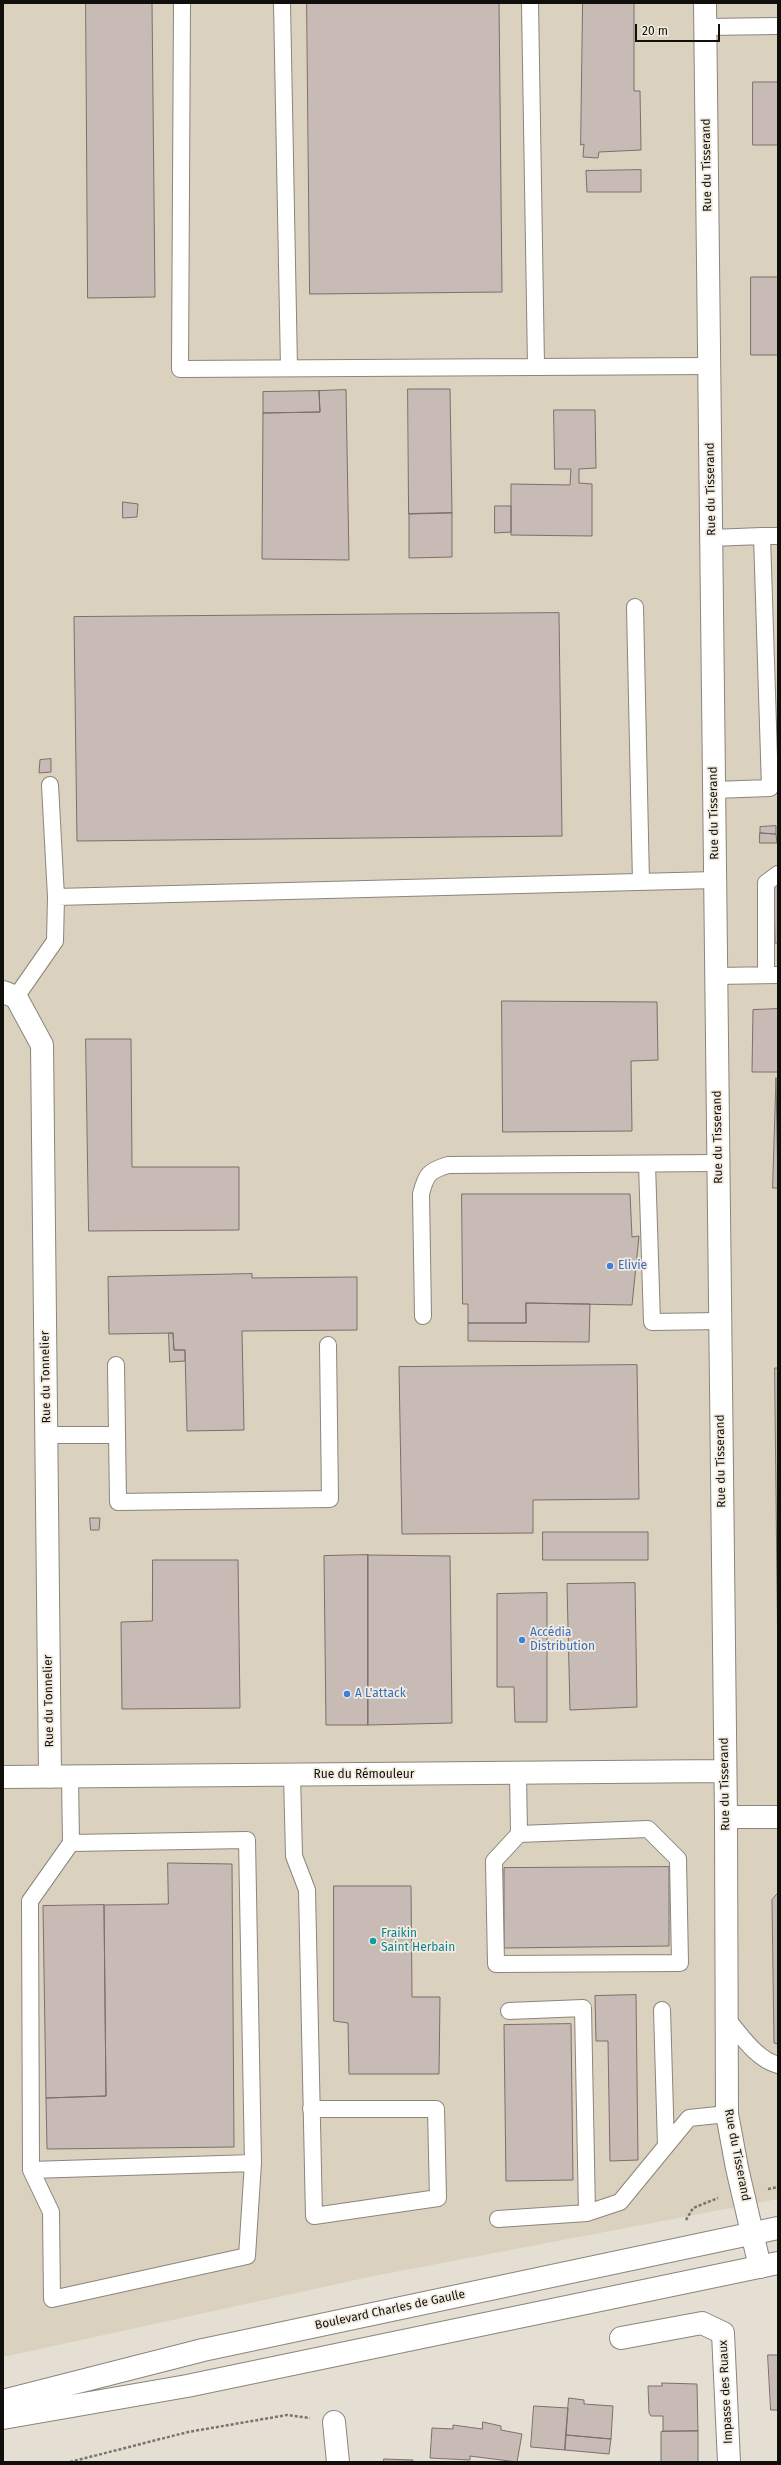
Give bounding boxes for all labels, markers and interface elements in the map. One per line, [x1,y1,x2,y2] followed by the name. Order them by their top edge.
[637,16,722,42] scale bar
[642,24,668,38] text: 20 m
[699,118,715,212] street label: Rue du Tisserand
[703,442,719,536] street label: Rue du Tisserand
[706,766,722,860] street label: Rue du Tisserand
[710,1090,726,1184] street label: Rue du Tisserand
[618,1259,647,1273] place label: Elivie
[605,1261,615,1271] marker: Elivie
[38,1331,54,1423] street label: Rue du Tonnelier
[713,1414,729,1508] street label: Rue du Tisserand
[530,1626,595,1654] place label: Accédia Distribution
[517,1635,527,1645] marker: Accédia Distribution
[41,1655,57,1747] street label: Rue du Tonnelier
[355,1687,406,1701] place label: A L'attack
[342,1689,352,1699] marker: A L'attack
[717,1737,733,1831] street label: Rue du Tisserand
[314,1768,414,1782] street label: Rue du Rémouleur
[381,1927,455,1955] place label: Fraikin Saint Herbain
[368,1936,378,1946] marker: Fraikin Saint Herbain
[721,2108,753,2202] street label: Rue du Tisserand
[314,2287,466,2333] street label: Boulevard Charles de Gaulle
[716,2340,736,2444] street label: Impasse des Ruaux

